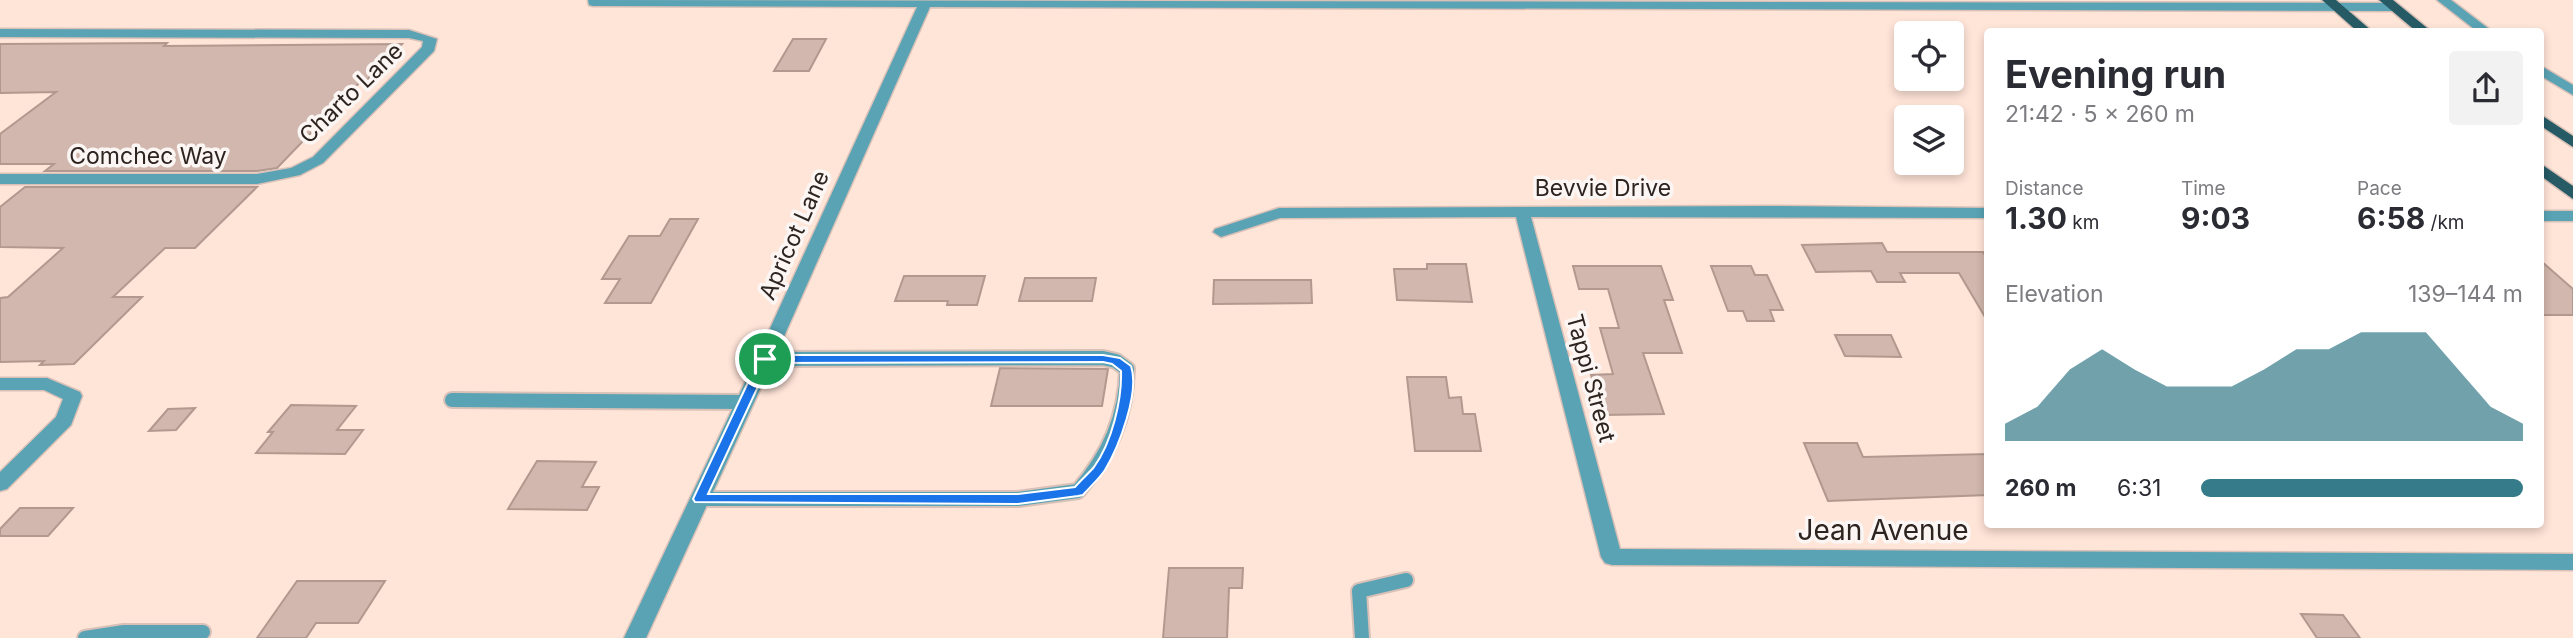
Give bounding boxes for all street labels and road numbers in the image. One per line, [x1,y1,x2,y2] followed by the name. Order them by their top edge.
[294,37,408,149] street label: Charto Lane
[69,142,227,170] street label: Comchec Way
[753,166,835,304] street label: Apricot Lane
[1535,174,1671,202] street label: Bevvie Drive
[1561,311,1622,445] street label: Tappi Street
[1797,513,1969,547] street label: Jean Avenue

